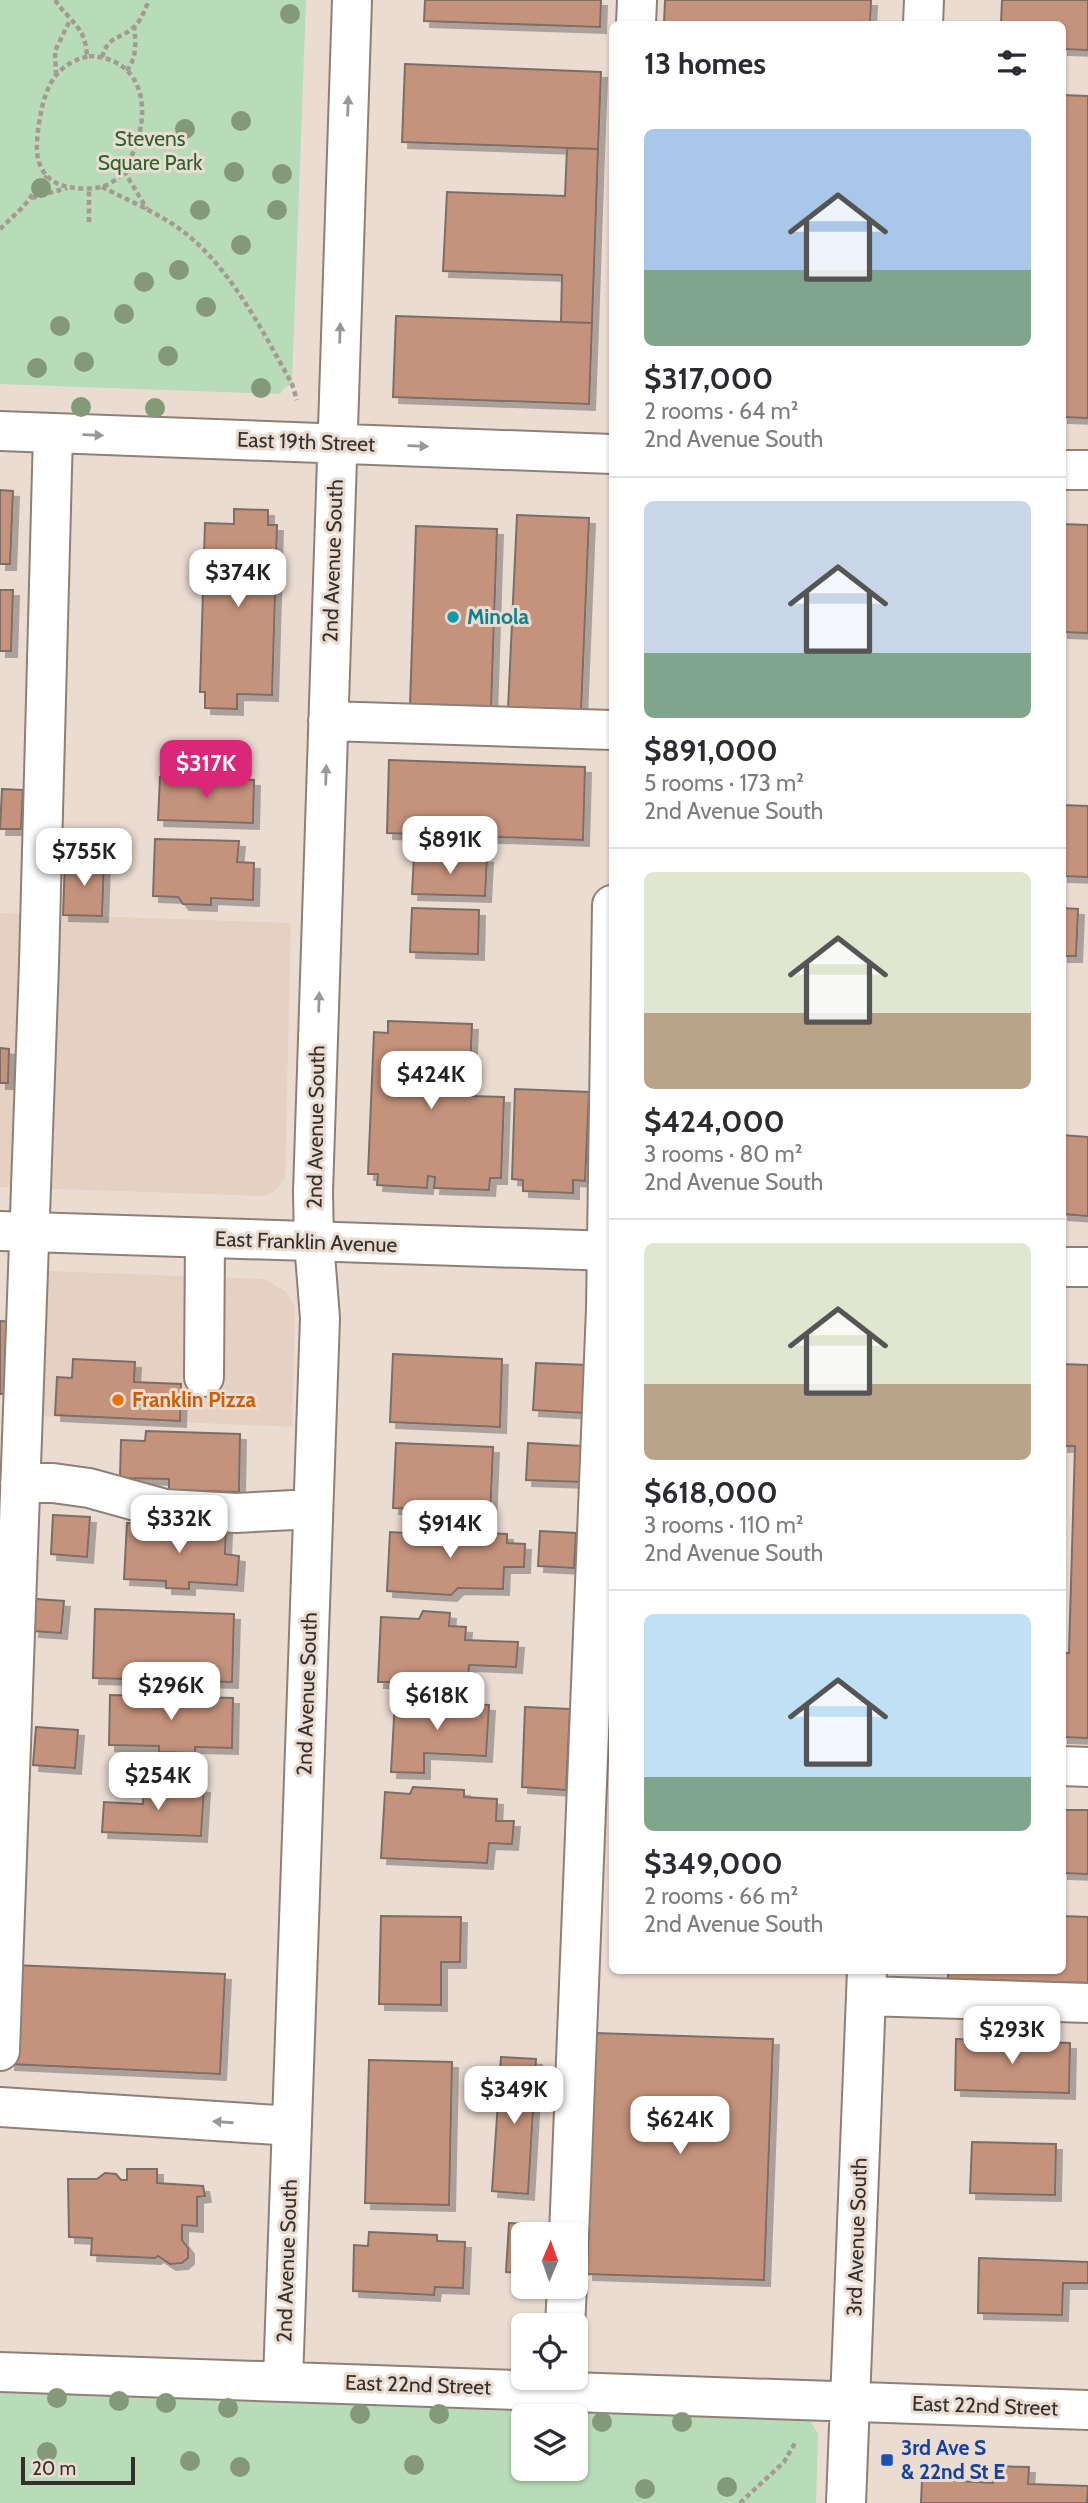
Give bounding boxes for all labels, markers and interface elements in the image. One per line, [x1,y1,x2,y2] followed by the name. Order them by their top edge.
[993,44,1031,82] icon: filters
[644,45,766,82] text: 13 homes
[342,95,354,117] one-way arrow
[98,126,203,175] park label: Stevens Square Park
[775,174,901,300] icon: home
[335,322,346,344] one-way arrow
[644,360,773,397] text: $317,000
[644,397,798,425] text: 2 rooms · 64 m²
[644,425,823,453] text: 2nd Avenue South
[237,427,375,456] street label: East 19th Street
[82,429,104,440] one-way arrow
[407,441,429,452] one-way arrow
[317,479,348,643] street label: 2nd Avenue South
[775,546,901,672] icon: home
[189,550,287,609] pin: $374K
[205,558,271,586] text: $374K
[467,604,529,629] place label: Minola
[445,609,461,625] marker: Minola
[644,732,778,769] text: $891,000
[157,740,255,800] pin: $317K
[176,749,236,777] text: $317K
[320,764,331,786] one-way arrow
[644,769,804,797] text: 5 rooms · 173 m²
[644,797,823,825] text: 2nd Avenue South
[401,816,499,876] pin: $891K
[418,825,482,853] text: $891K
[35,828,133,888] pin: $755K
[52,837,116,865] text: $755K
[775,917,901,1043] icon: home
[313,991,324,1013] one-way arrow
[302,1045,329,1209] street label: 2nd Avenue South
[382,1052,480,1111] pin: $424K
[397,1060,465,1088] text: $424K
[644,1103,785,1140] text: $424,000
[644,1140,802,1168] text: 3 rooms · 80 m²
[644,1168,823,1196] text: 2nd Avenue South
[214,1226,398,1257] street label: East Franklin Avenue
[775,1288,901,1414] icon: home
[132,1387,256,1412] place label: Franklin Pizza
[110,1392,126,1408] marker: Franklin Pizza
[644,1474,778,1511] text: $618,000
[130,1496,228,1555] pin: $332K
[401,1500,499,1560] pin: $914K
[147,1504,211,1532] text: $332K
[418,1509,482,1537] text: $914K
[644,1511,803,1539] text: 3 rooms · 110 m²
[644,1539,823,1567] text: 2nd Avenue South
[291,1612,322,1776] street label: 2nd Avenue South
[775,1659,901,1785] icon: home
[122,1662,220,1722] pin: $296K
[138,1671,204,1699] text: $296K
[388,1672,486,1732] pin: $618K
[405,1681,469,1709] text: $618K
[109,1752,207,1812] pin: $254K
[125,1761,191,1789] text: $254K
[644,1845,783,1882] text: $349,000
[644,1882,798,1910] text: 2 rooms · 66 m²
[644,1910,823,1938] text: 2nd Avenue South
[963,2007,1061,2066] pin: $293K
[979,2015,1045,2043] text: $293K
[465,2066,563,2126] pin: $349K
[480,2075,548,2103] text: $349K
[631,2096,729,2156] pin: $624K
[646,2105,714,2133] text: $624K
[212,2116,234,2127] one-way arrow
[841,2157,872,2317] street label: 3rd Avenue South
[271,2179,302,2343] street label: 2nd Avenue South
[511,2222,588,2300] north arrow
[511,2222,588,2481] map controls
[511,2313,588,2390] button: locate
[344,2369,492,2400] street label: East 22nd Street
[911,2390,1059,2421] street label: East 22nd Street
[511,2404,588,2481] button: layers
[901,2435,1005,2484] place label: 3rd Ave S & 22nd St E
[879,2452,895,2468] marker: 3rd Ave S & 22nd St E
[21,2454,135,2486] scale bar
[32,2457,76,2480] text: 20 m

